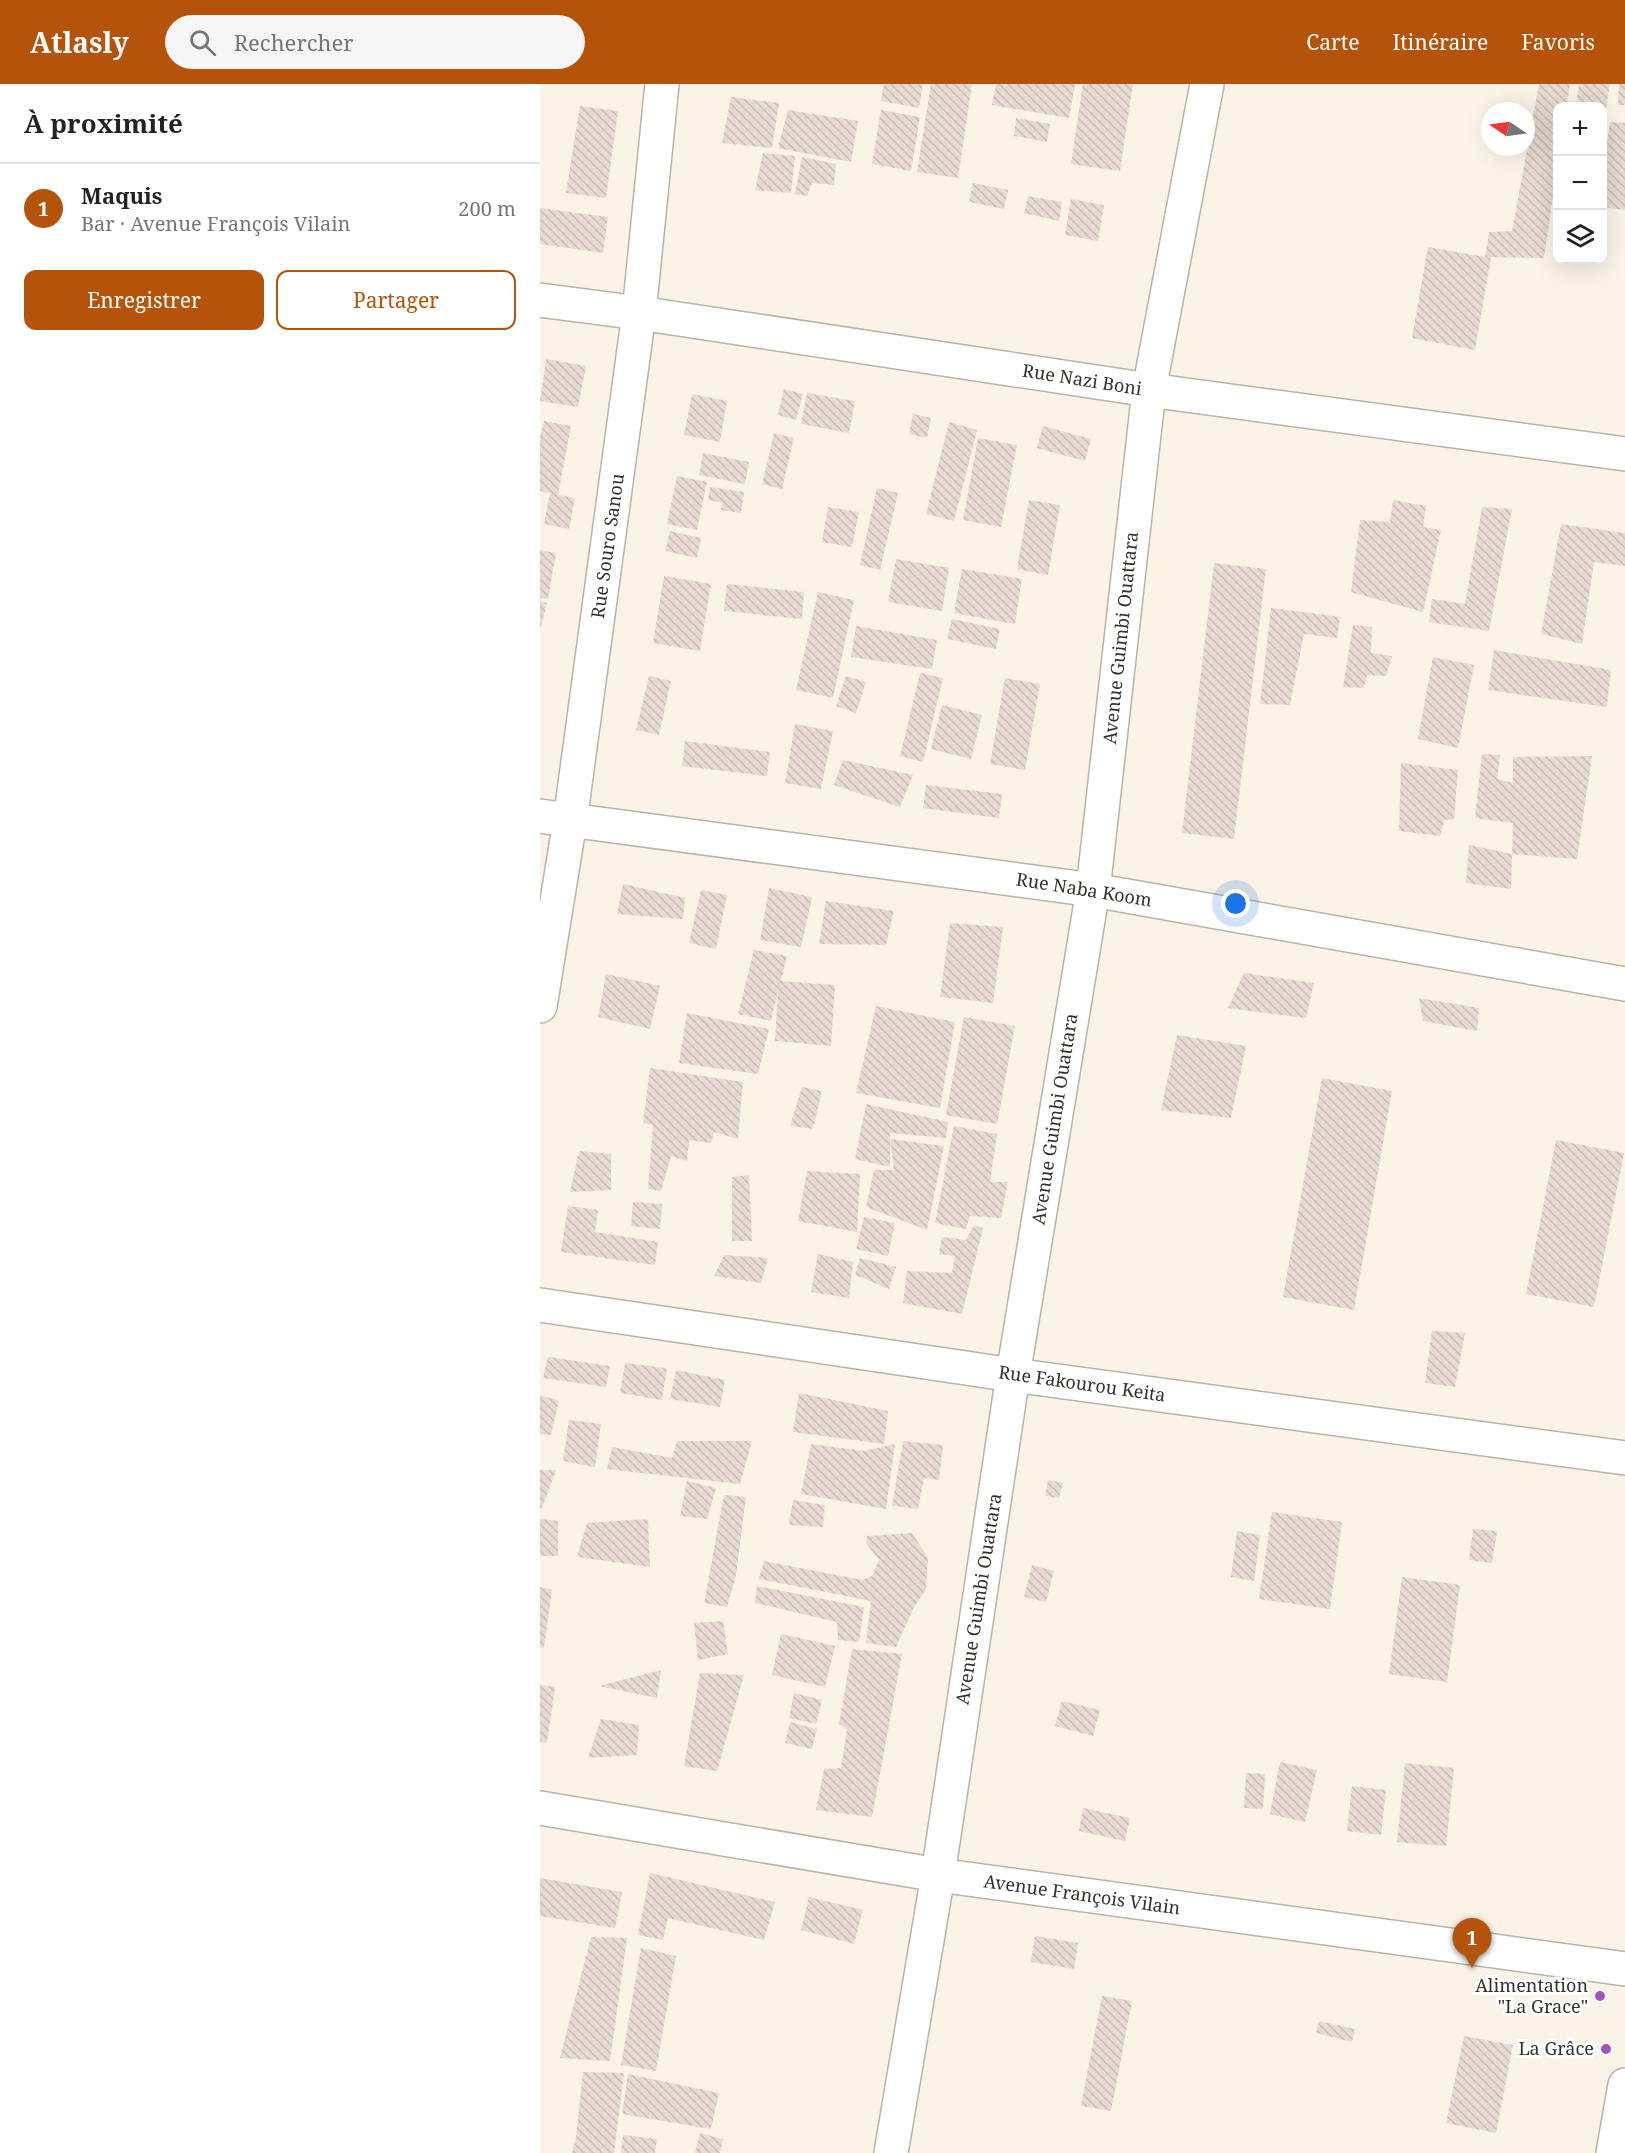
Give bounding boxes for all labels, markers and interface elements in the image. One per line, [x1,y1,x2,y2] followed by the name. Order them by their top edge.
[165,15,585,69] search box
[30,23,129,61] text: Atlasly
[186,26,219,59] icon: search
[234,27,354,57] text: Rechercher
[1306,28,1360,56] text: Carte
[1393,28,1488,56] text: Itinéraire
[1521,28,1595,56] text: Favoris
[1481,102,1535,156] north arrow
[1553,102,1607,264] map controls
[1553,102,1607,156] button: +
[24,105,183,141] text: À proximité
[1553,156,1607,210] button: −
[81,180,162,210] text: Maquis
[38,195,49,222] text: 1
[458,195,516,222] text: 200 m
[81,210,350,237] text: Bar · Avenue François Vilain
[1553,210,1607,264] button: layers
[24,270,264,330] button: Enregistrer
[276,270,516,330] button: Partager
[1021,358,1144,400] street label: Rue Nazi Boni
[585,471,629,620] street label: Rue Souro Sanou
[1097,530,1143,745] street label: Avenue Guimbi Ouattara
[1014,866,1154,912] street label: Rue Naba Koom
[1221,889,1250,918] your location
[1025,1012,1083,1226] street label: Avenue Guimbi Ouattara
[997,1359,1167,1407] street label: Rue Fakourou Keita
[949,1492,1007,1706] street label: Avenue Guimbi Ouattara
[982,1868,1182,1920] street label: Avenue François Vilain
[1452,1918,1492,1968] pin: 1
[1475,1973,1588,2018] place label: Alimentation "La Grace"
[1593,1989,1607,2003] marker: Alimentation "La Grace"
[1518,2036,1594,2060] place label: La Grâce
[1599,2042,1613,2056] marker: La Grâce

